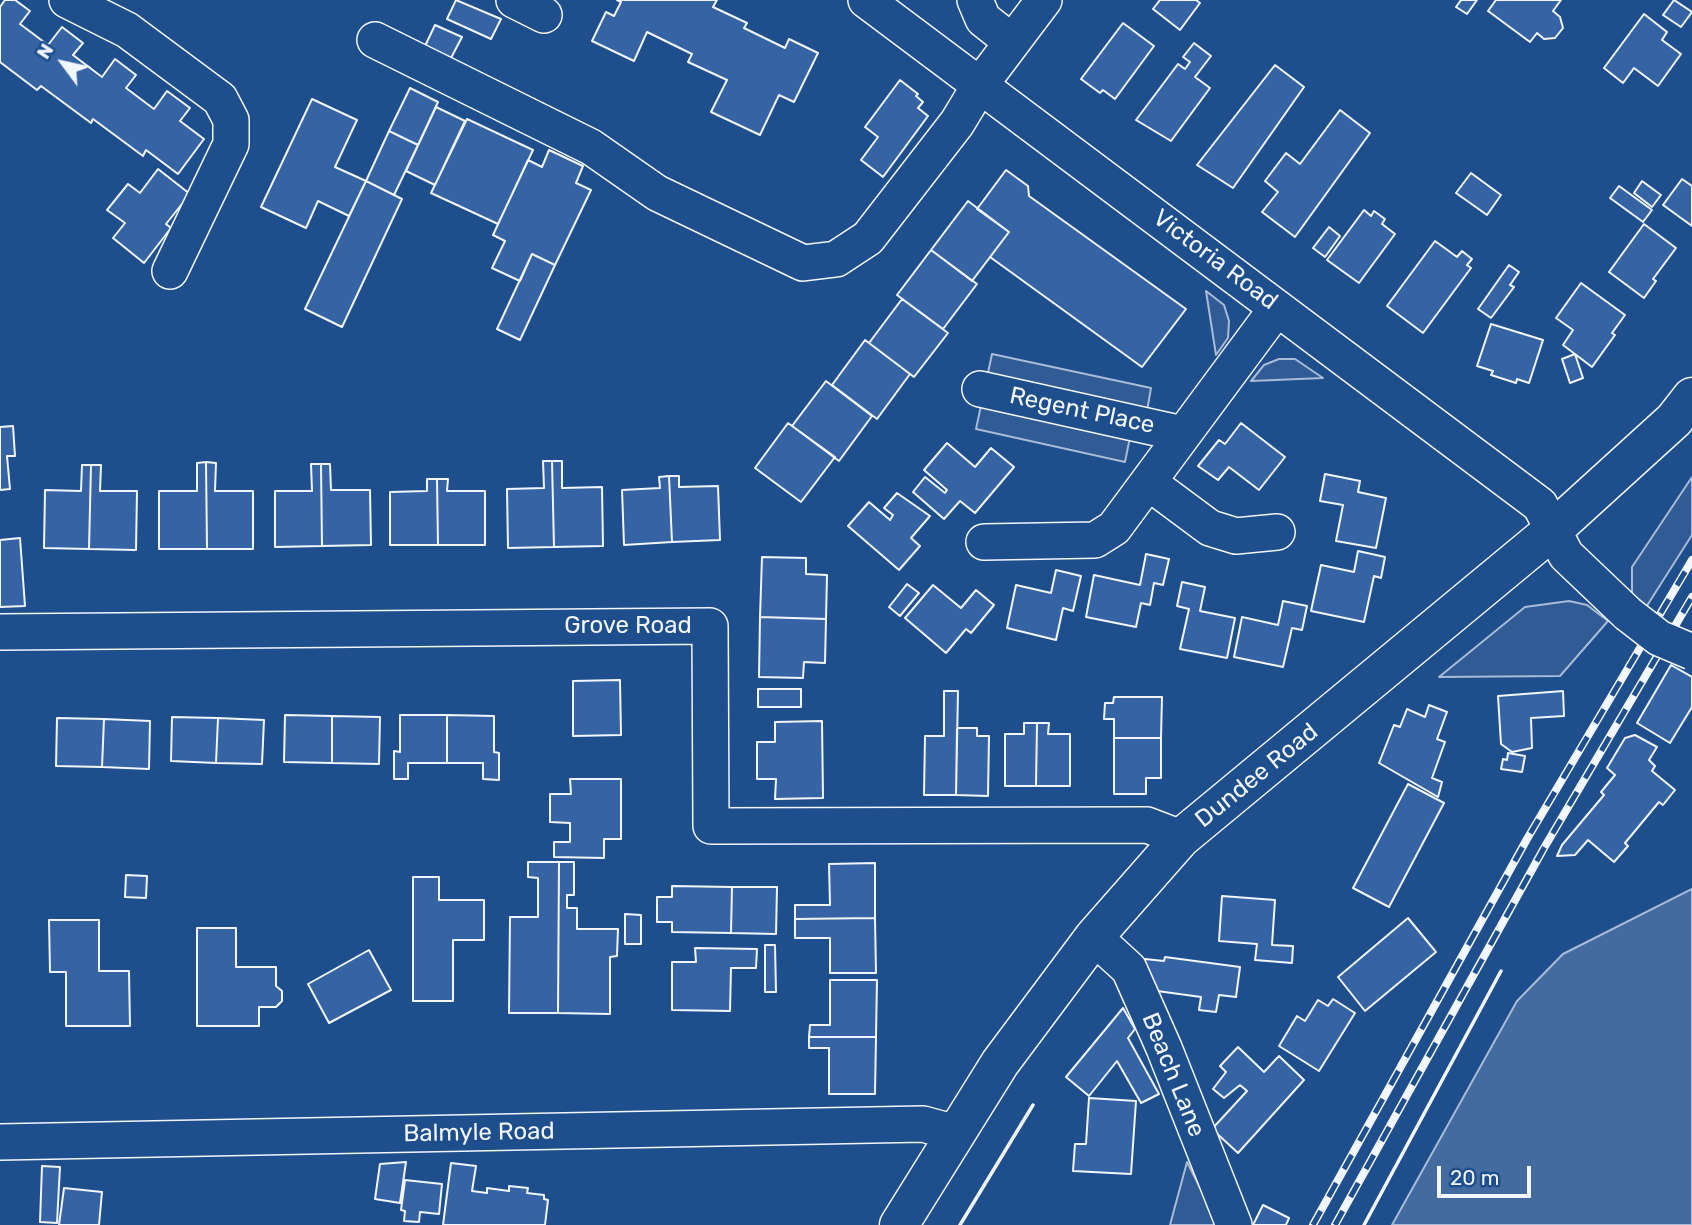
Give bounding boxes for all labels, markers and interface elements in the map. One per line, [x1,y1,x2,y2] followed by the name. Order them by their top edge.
[28,28,98,98] north arrow
[32,39,58,63] text: N
[1147,204,1283,316] street label: Victoria Road
[1007,382,1157,440] street label: Regent Place
[564,612,692,640] street label: Grove Road
[1190,718,1324,834] street label: Dundee Road
[1135,1009,1211,1141] street label: Beach Lane
[403,1117,555,1149] street label: Balmyle Road
[1440,1152,1534,1196] scale bar
[1450,1165,1499,1190] text: 20 m

